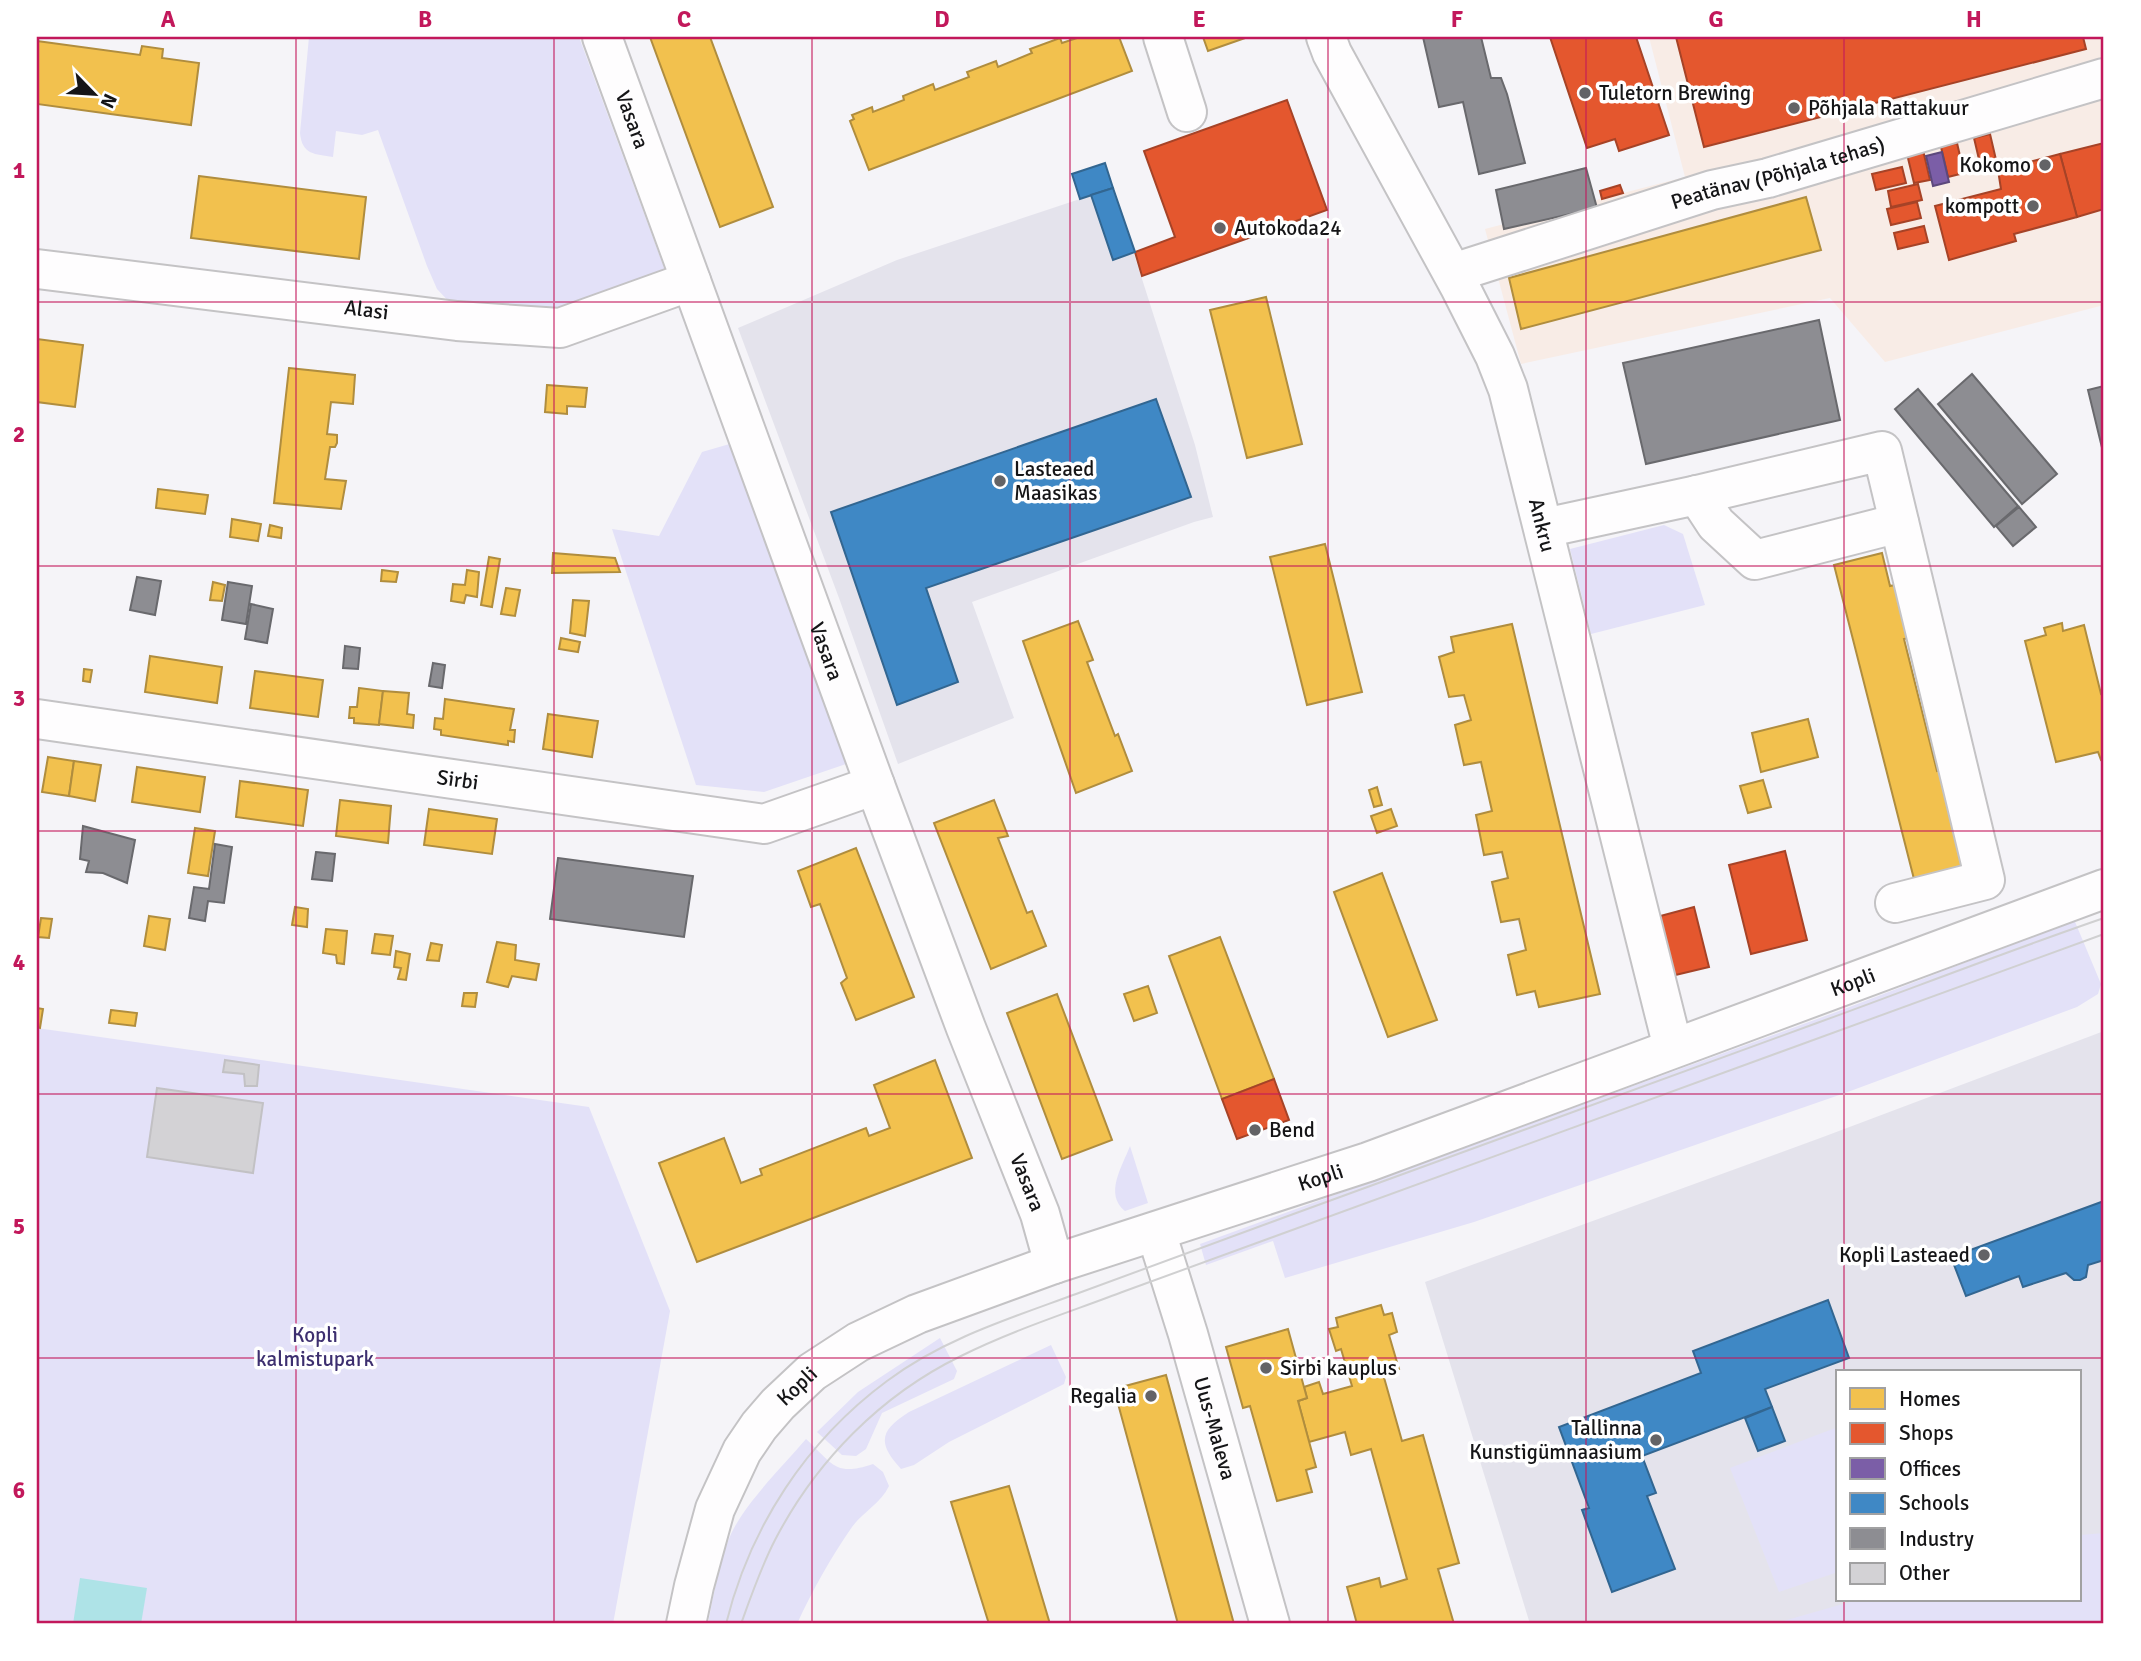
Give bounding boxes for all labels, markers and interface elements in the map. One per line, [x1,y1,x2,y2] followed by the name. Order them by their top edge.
[161,5,176,34] text: A
[418,5,432,34] text: B
[677,5,691,34] text: C
[934,5,950,34] text: D
[1192,5,1206,34] text: E
[1451,5,1463,34] text: F
[1708,5,1724,34] text: G
[1966,5,1982,34] text: H
[60,60,130,130] north arrow
[1599,80,1751,106] place label: Tuletorn Brewing
[1577,85,1593,101] marker: Tuletorn Brewing
[610,87,655,152] street label: Vasara
[95,90,122,112] text: N
[1808,95,1969,121] place label: Põhjala Rattakuur
[1786,100,1802,116] marker: Põhjala Rattakuur
[1668,131,1888,215] street label: Peatänav (Põhjala tehas)
[1959,152,2031,178] place label: Kokomo
[13,156,25,185] text: 1
[2037,157,2053,173] marker: Kokomo
[1945,193,2019,219] place label: kompott
[2025,198,2041,214] marker: kompott
[1234,215,1342,241] place label: Autokoda24
[1212,220,1228,236] marker: Autokoda24
[343,294,390,325] street label: Alasi
[13,420,25,449] text: 2
[1014,456,1098,506] place label: Lasteaed Maasikas
[992,473,1008,489] marker: Lasteaed Maasikas
[1523,496,1561,555] street label: Ankru
[804,619,849,684] street label: Vasara
[13,684,25,713] text: 3
[435,764,480,796] street label: Sirbi
[13,948,25,977] text: 4
[1827,962,1879,1002] street label: Kopli
[1269,1117,1315,1143] place label: Bend
[1247,1122,1263,1138] marker: Bend
[1004,1150,1051,1215] street label: Vasara
[1295,1158,1347,1197] street label: Kopli
[13,1212,25,1241] text: 5
[1839,1242,1970,1268] place label: Kopli Lasteaed
[1976,1247,1992,1263] marker: Kopli Lasteaed
[256,1322,374,1372] park label: Kopli kalmistupark
[1280,1355,1397,1381] place label: Sirbi kauplus
[1258,1360,1274,1376] marker: Sirbi kauplus
[771,1361,823,1411] street label: Kopli
[1836,1370,2082,1602] legend
[1188,1374,1242,1483] street label: Uus-Maleva
[1070,1383,1137,1409] place label: Regalia
[1899,1386,1961,1412] text: Homes
[1143,1388,1159,1404] marker: Regalia
[1469,1415,1642,1465] place label: Tallinna Kunstigümnaasium
[1899,1420,1953,1446] text: Shops
[1648,1432,1664,1448] marker: Tallinna Kunstigümnaasium
[1899,1456,1961,1482] text: Offices
[13,1476,25,1505] text: 6
[1899,1490,1969,1516] text: Schools
[1899,1526,1974,1552] text: Industry
[1899,1560,1950,1586] text: Other

